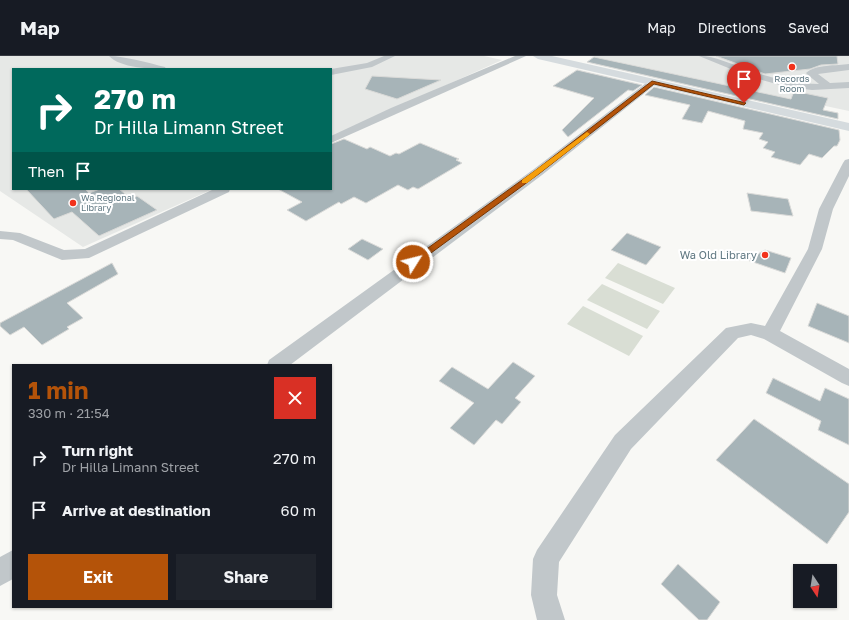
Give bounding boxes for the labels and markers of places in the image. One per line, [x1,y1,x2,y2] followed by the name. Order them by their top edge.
[727,62,761,103] pin
[787,62,797,72] marker: Records Room
[774,73,810,94] place label: Records Room
[81,192,135,213] place label: Wa Regional Library
[68,198,78,208] marker: Wa Regional Library
[680,248,757,261] place label: Wa Old Library
[760,250,770,260] marker: Wa Old Library

